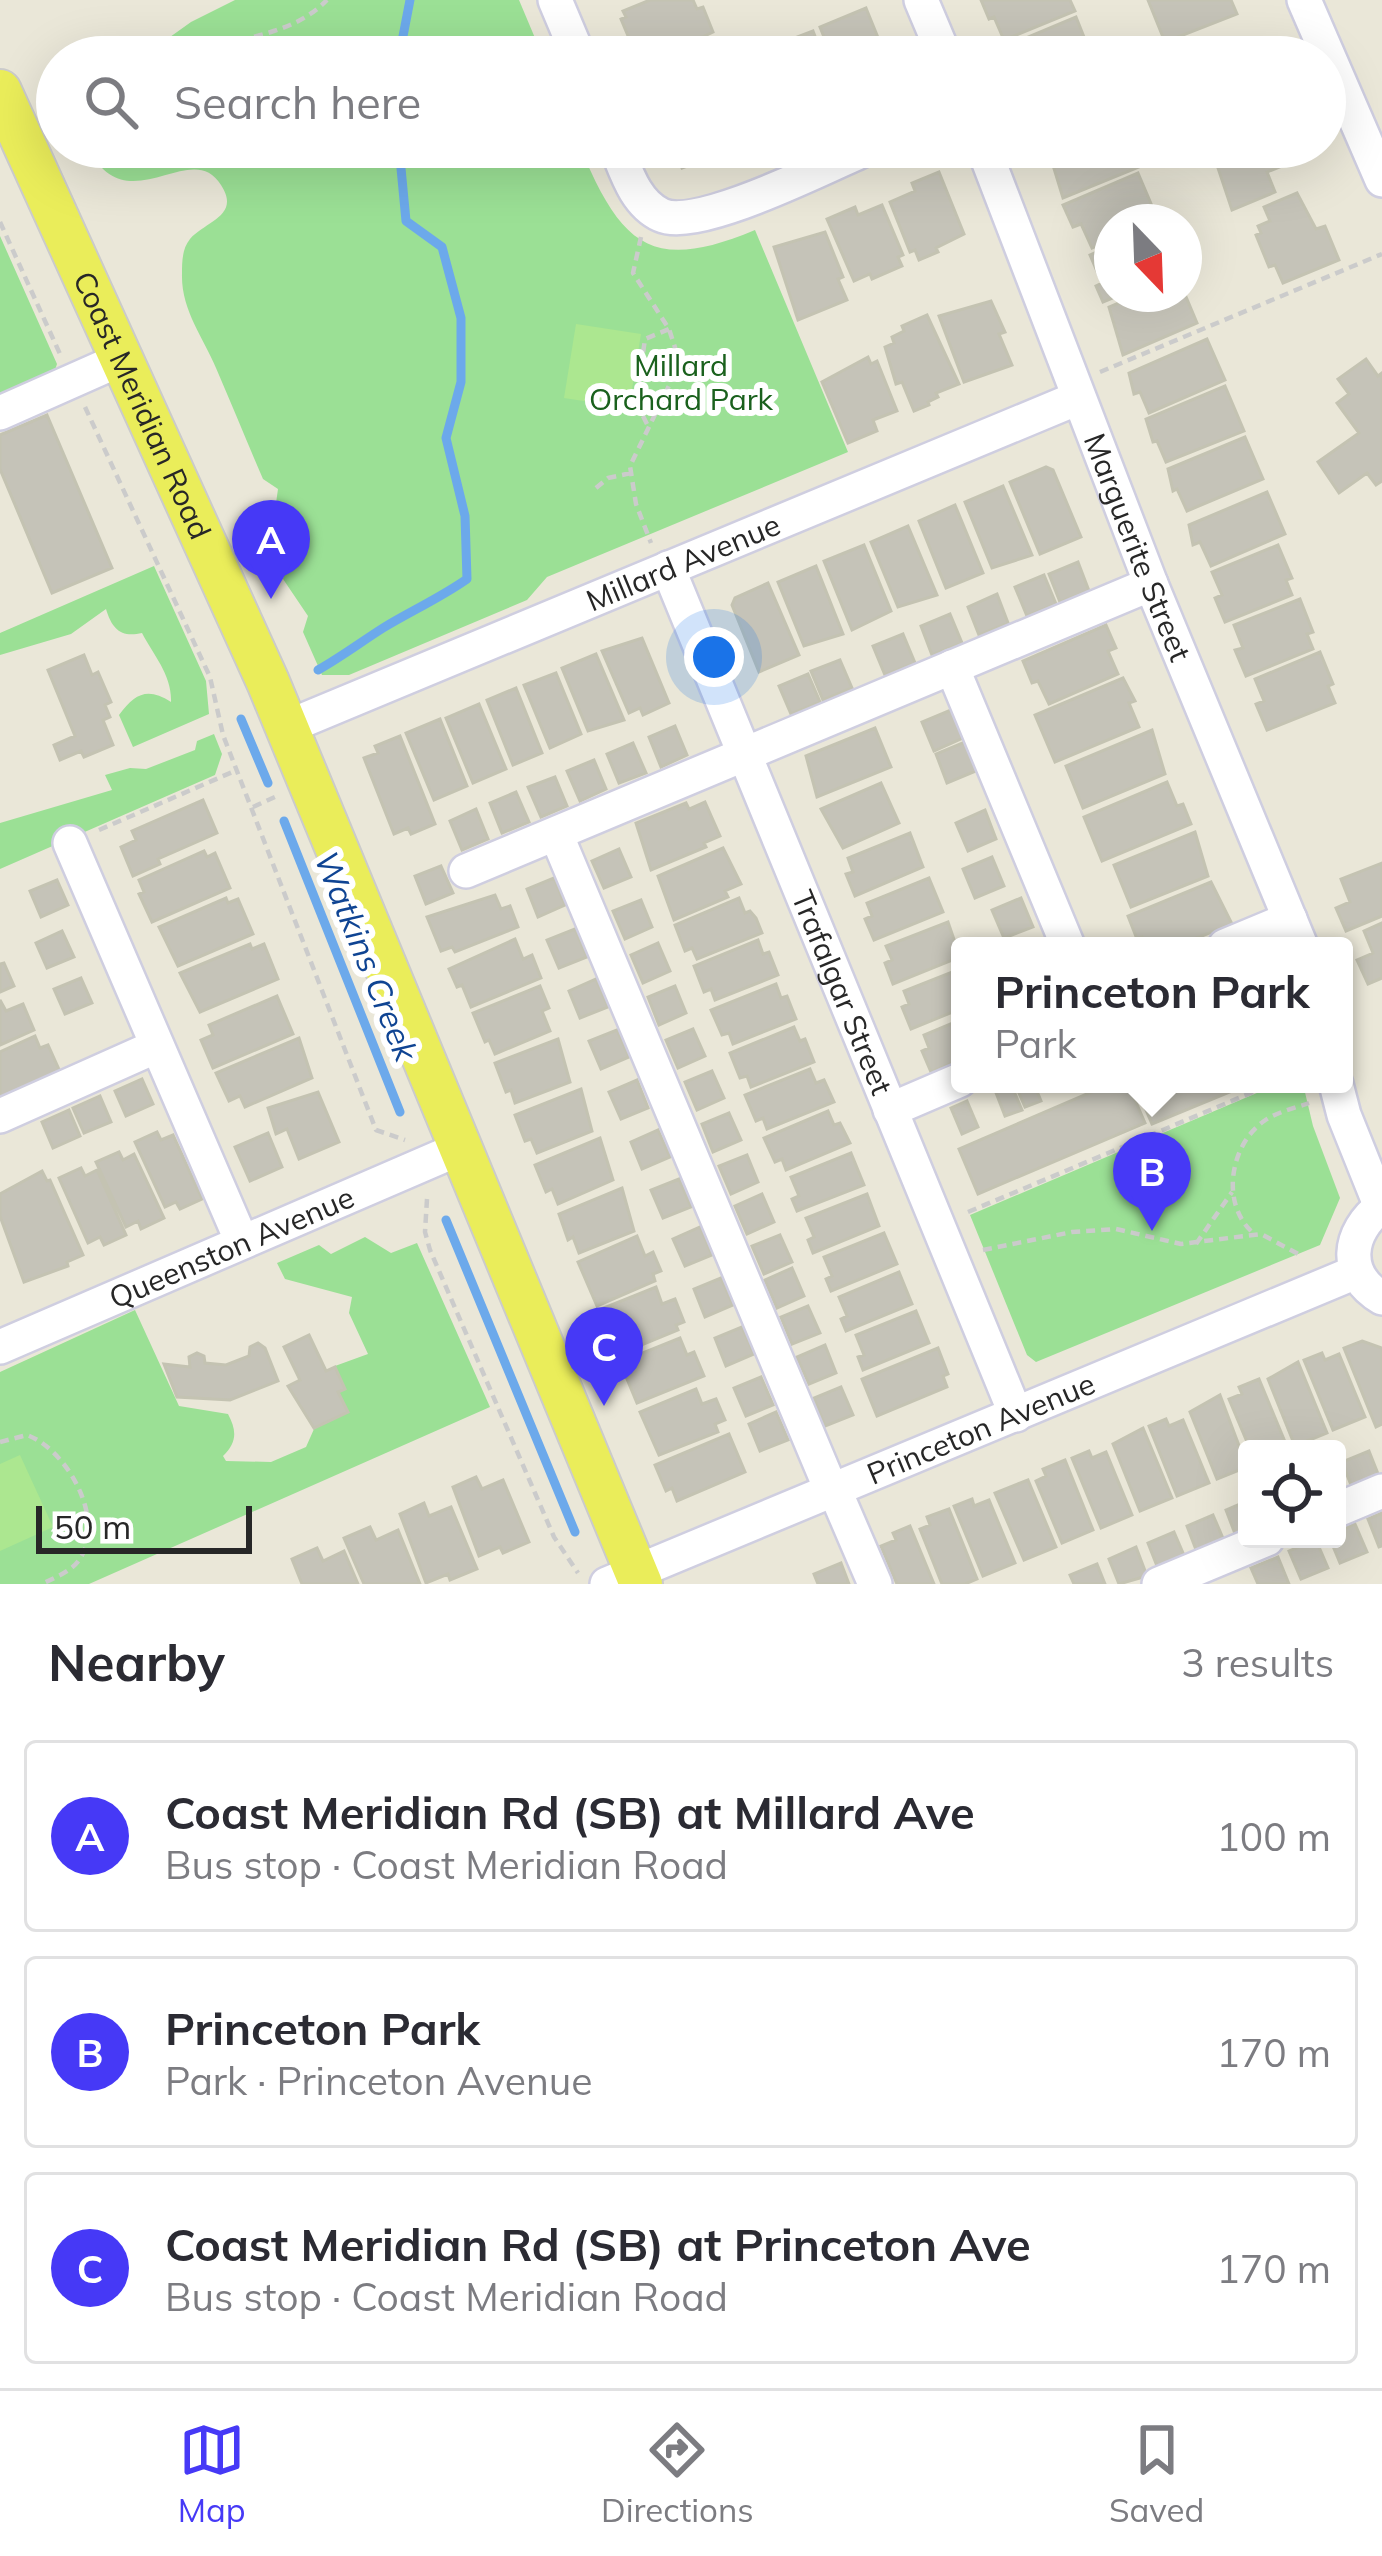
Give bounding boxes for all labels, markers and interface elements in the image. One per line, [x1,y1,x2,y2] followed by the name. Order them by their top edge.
[36,36,1346,168] search box
[78,69,144,135] icon: search
[174,74,421,130] text: Search here
[1094,204,1202,312] north arrow
[65,265,220,545] street label: Coast Meridian Road
[589,346,774,418] park label: Millard Orchard Park
[1076,428,1200,667] street label: Marguerite Street
[232,500,310,599] pin: A
[581,505,786,619] street label: Millard Avenue
[684,627,744,687] your location
[306,845,428,1068] water label: Watkins Creek
[784,885,901,1100] street label: Trafalgar Street
[951,937,1353,1093] popup
[994,963,1310,1019] text: Princeton Park
[994,1019,1077,1068] text: Park
[1113,1132,1191,1231] pin: B
[103,1178,360,1317] street label: Queenston Avenue
[565,1307,643,1406] pin: C
[861,1364,1100,1493] street label: Princeton Avenue
[1238,1440,1346,1548] map controls
[1238,1440,1346,1548] button: locate
[36,1500,252,1553] scale bar
[54,1506,131,1547] text: 50 m
[48,1630,225,1694] text: Nearby
[1181,1638,1334,1687] text: 3 results
[165,1784,975,1840] text: Coast Meridian Rd (SB) at Millard Ave
[75,1812,105,1861] text: A
[1216,1812,1331,1861] text: 100 m
[165,1840,728,1889] text: Bus stop · Coast Meridian Road
[165,2000,480,2056] text: Princeton Park
[77,2028,103,2077] text: B
[1216,2028,1331,2077] text: 170 m
[165,2056,592,2105] text: Park · Princeton Avenue
[165,2216,1031,2272] text: Coast Meridian Rd (SB) at Princeton Ave
[77,2244,103,2293] text: C
[1216,2244,1331,2293] text: 170 m
[165,2272,728,2321] text: Bus stop · Coast Meridian Road
[178,2417,246,2530] tab: Map
[601,2417,754,2530] tab: Directions
[1109,2417,1204,2530] tab: Saved

